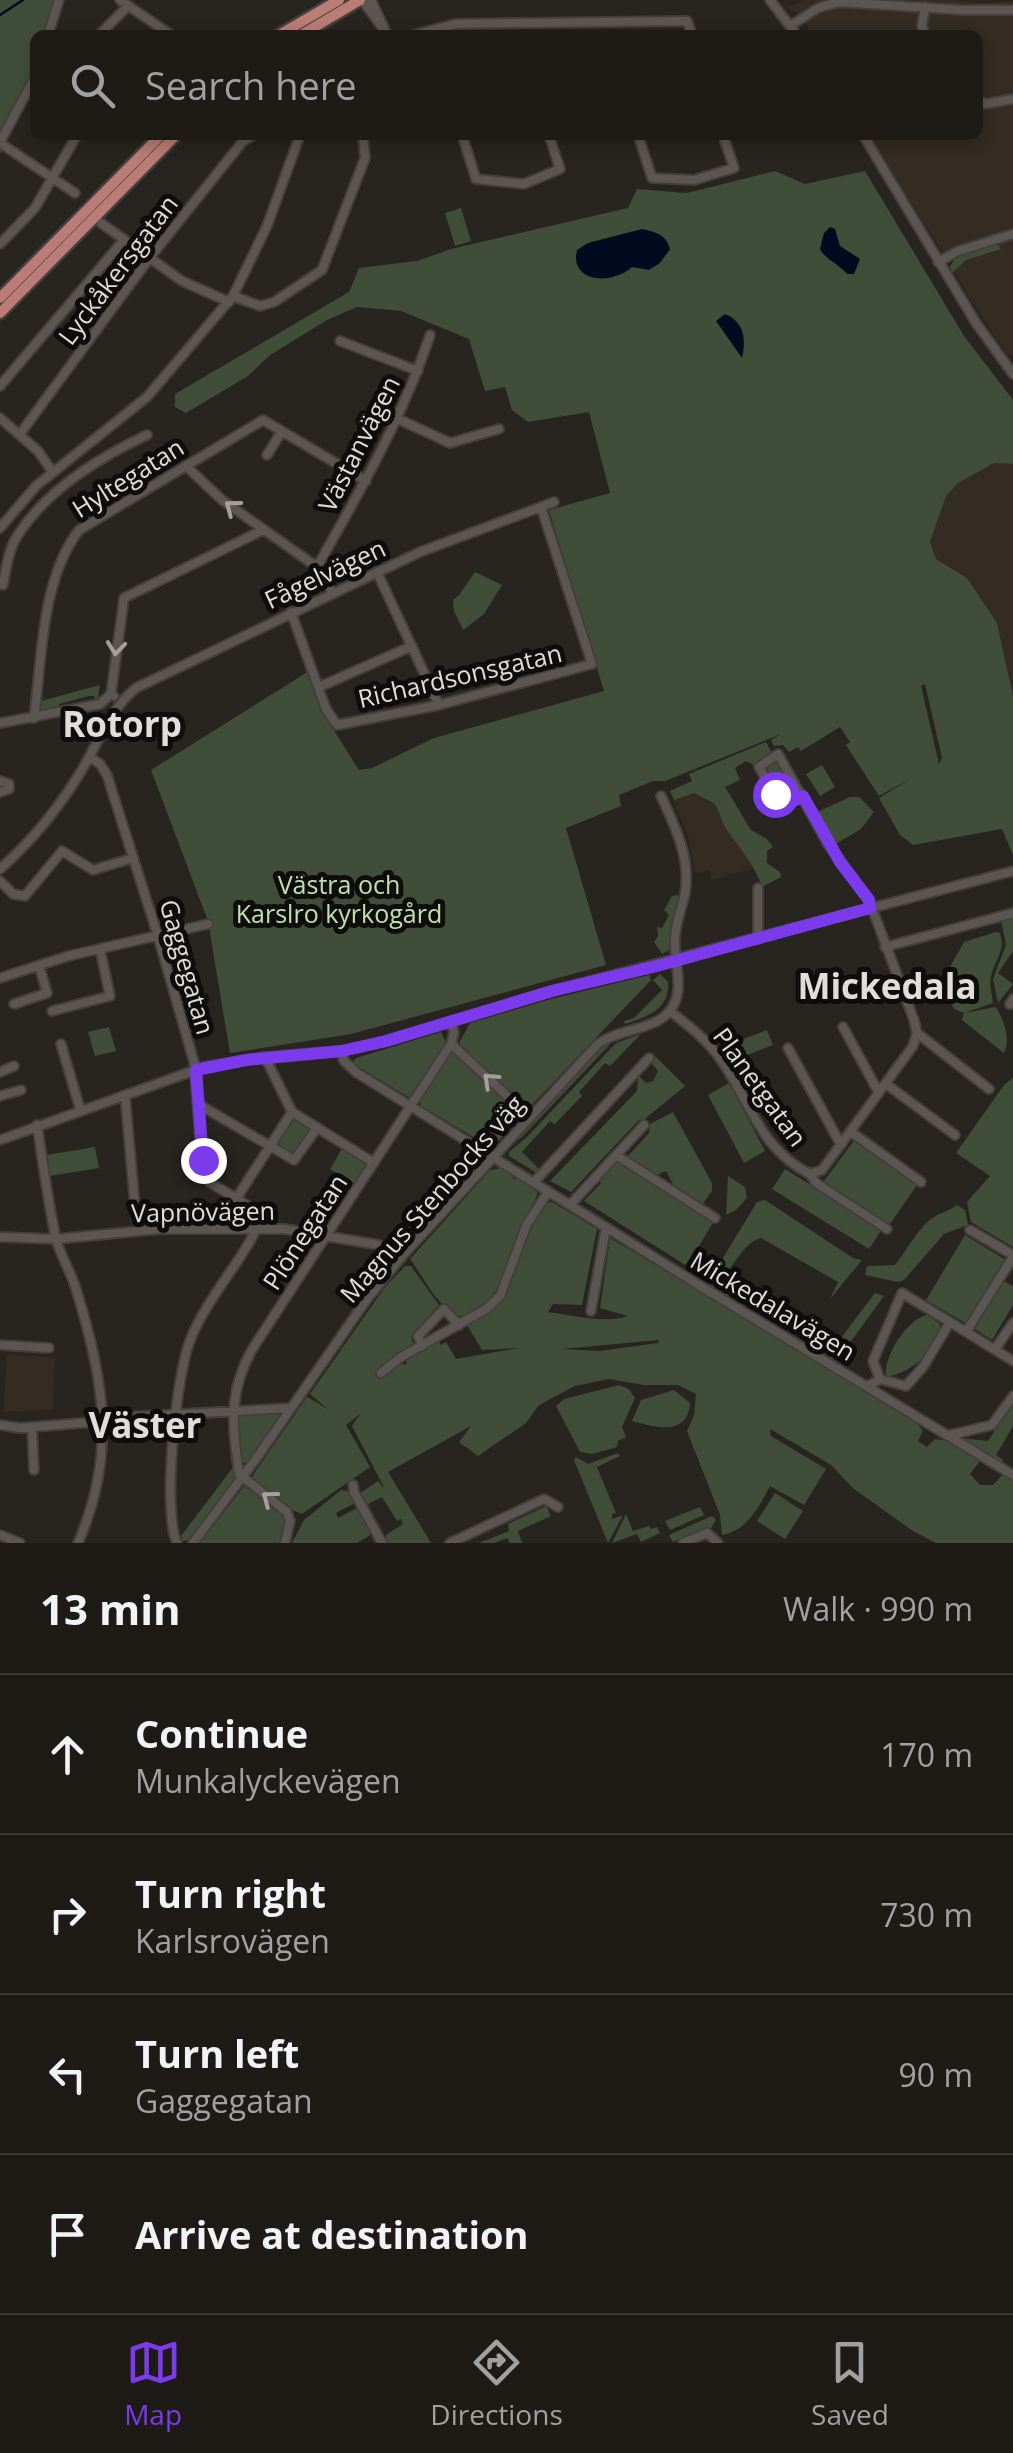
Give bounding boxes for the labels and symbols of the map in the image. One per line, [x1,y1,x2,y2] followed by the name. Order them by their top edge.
[50,187,185,351] street label: Lyckåkersgatan
[309,370,407,517] street label: Västanvägen
[65,429,190,525] street label: Hyltegatan
[225,502,243,519] one-way arrow
[258,530,391,616] street label: Fågelvägen
[354,635,565,715] street label: Richardsonsgatan
[106,640,128,656] one-way arrow
[62,700,182,747] district label: Rotorp
[753,772,799,818] route start
[236,867,442,930] park label: Västra och Karslro kyrkogård
[152,895,223,1038] street label: Gaggegatan
[797,962,977,1009] district label: Mickedala
[706,1020,815,1153] street label: Planetgatan
[484,1074,502,1092] one-way arrow
[332,1087,531,1309] street label: Magnus Stenbocks väg
[181,1138,227,1184] route end
[254,1167,354,1296] street label: Plönegatan
[131,1193,275,1229] street label: Vapnövägen
[685,1242,862,1368] street label: Mickedalavägen
[88,1401,202,1448] district label: Väster
[262,1492,280,1509] one-way arrow

